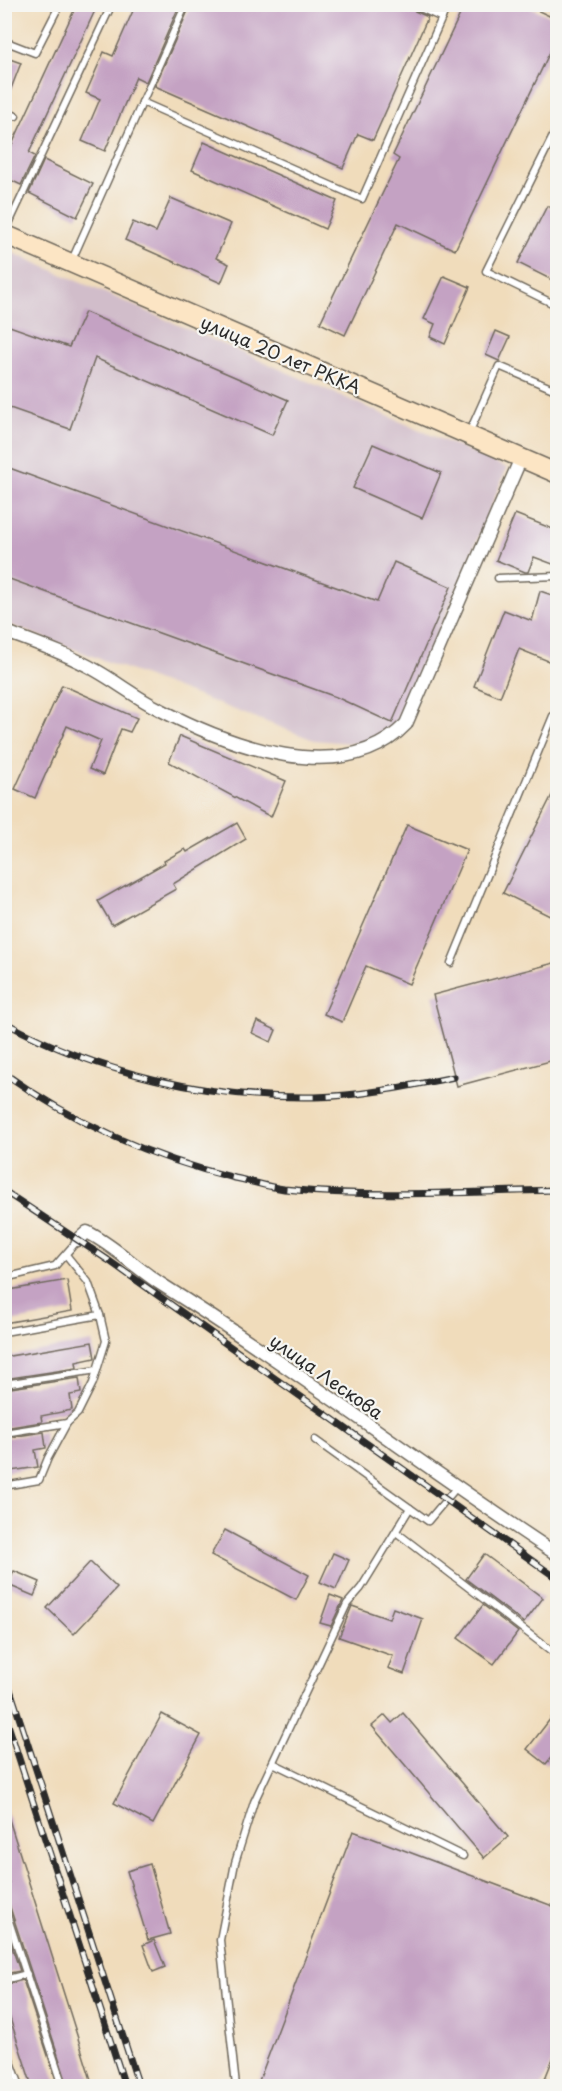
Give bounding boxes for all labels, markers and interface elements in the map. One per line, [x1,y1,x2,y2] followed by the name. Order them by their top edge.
[197,308,366,400] street label: улица 20 лет РККА
[265,1327,390,1426] street label: улица Лескова

